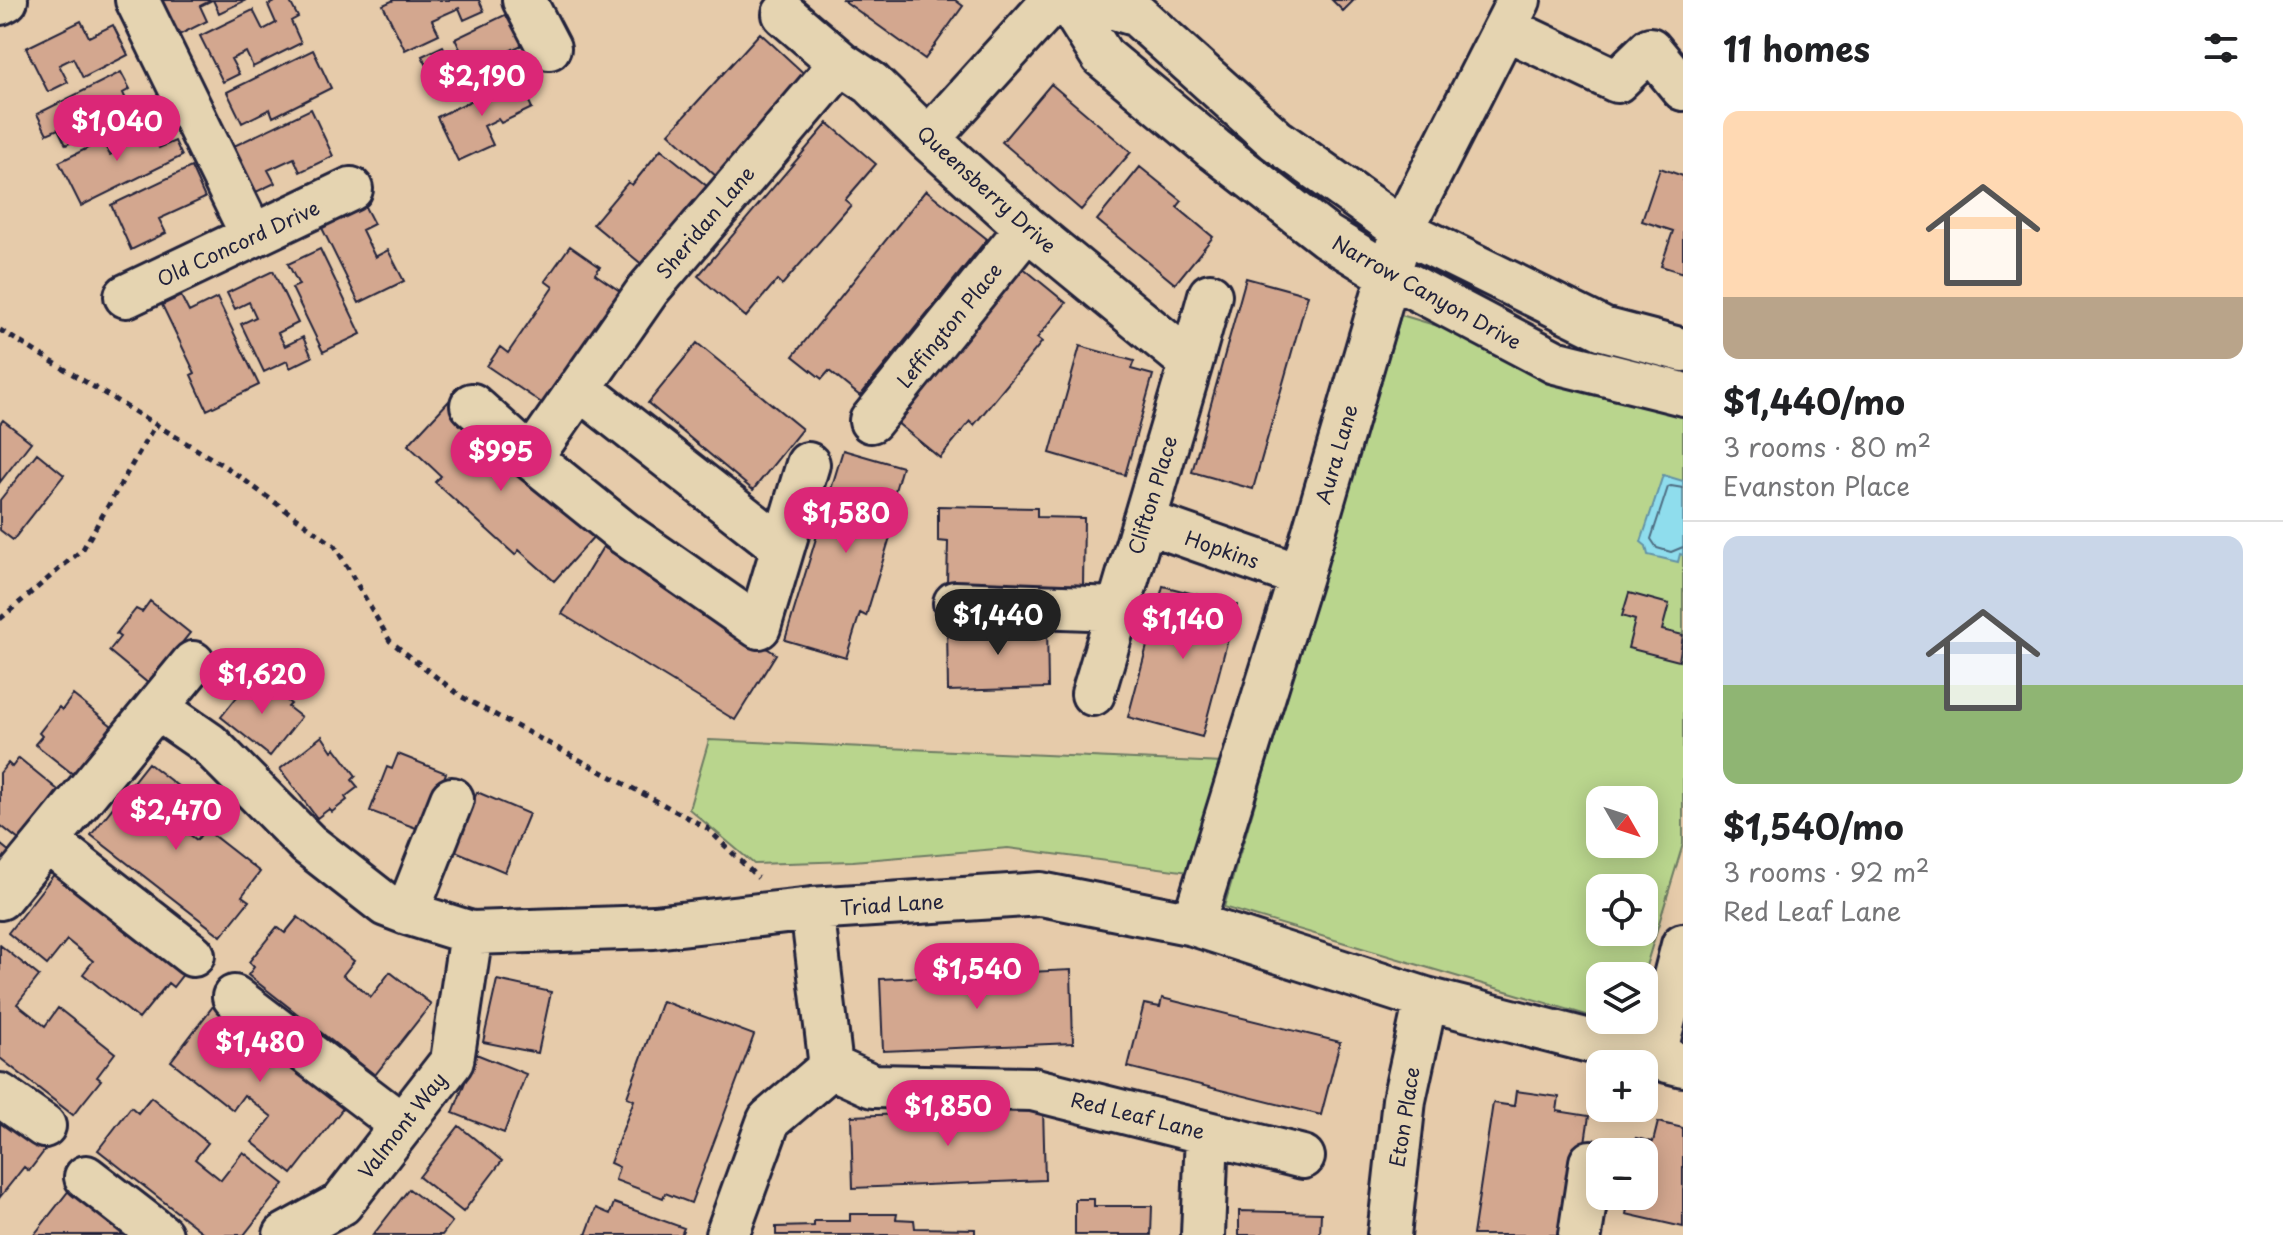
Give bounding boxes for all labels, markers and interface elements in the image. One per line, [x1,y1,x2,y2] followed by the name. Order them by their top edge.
[1723,22,1870,74] text: 11 homes
[2199,26,2243,70] icon: filters
[417,50,547,118] pin: $2,190
[439,56,525,95] text: $2,190
[52,95,182,163] pin: $1,040
[71,101,163,140] text: $1,040
[911,118,1063,260] street label: Queensberry Drive
[649,159,761,285] street label: Sheridan Lane
[1911,163,2055,307] icon: home
[152,192,324,294] street label: Old Concord Drive
[1327,227,1527,357] street label: Narrow Canyon Drive
[889,256,1009,394] street label: Leffington Place
[1723,375,1905,427] text: $1,440/mo
[1307,401,1365,507] street label: Aura Lane
[454,425,548,493] pin: $995
[1723,427,1931,466] text: 3 rooms · 80 m²
[469,431,533,470] text: $995
[1120,432,1184,558] street label: Clifton Place
[1723,466,1910,505] text: Evanston Place
[781,487,911,555] pin: $1,580
[802,493,890,532] text: $1,580
[1181,522,1263,576] street label: Hopkins
[1911,588,2055,732] icon: home
[933,589,1063,657] pin: $1,440
[1118,593,1248,661] pin: $1,140
[953,595,1043,634] text: $1,440
[1142,599,1224,638] text: $1,140
[197,648,327,716] pin: $1,620
[218,654,306,693] text: $1,620
[111,784,241,852] pin: $2,470
[1586,786,1658,858] north arrow
[1586,786,1658,1210] map controls
[130,790,222,829] text: $2,470
[1723,800,1904,852] text: $1,540/mo
[1723,852,1929,891] text: 3 rooms · 92 m²
[1586,874,1658,946] button: locate
[839,885,945,923] street label: Triad Lane
[1723,891,1901,930] text: Red Leaf Lane
[912,943,1042,1011] pin: $1,540
[932,949,1022,988] text: $1,540
[1586,962,1658,1034] button: layers
[195,1016,325,1084] pin: $1,480
[215,1022,305,1061] text: $1,480
[1586,1050,1658,1122] button: +
[351,1065,453,1185] street label: Valmont Way
[1381,1065,1427,1169] street label: Eton Place
[883,1080,1013,1148] pin: $1,850
[1068,1084,1208,1146] street label: Red Leaf Lane
[904,1086,992,1125] text: $1,850
[1586,1138,1658,1210] button: −

